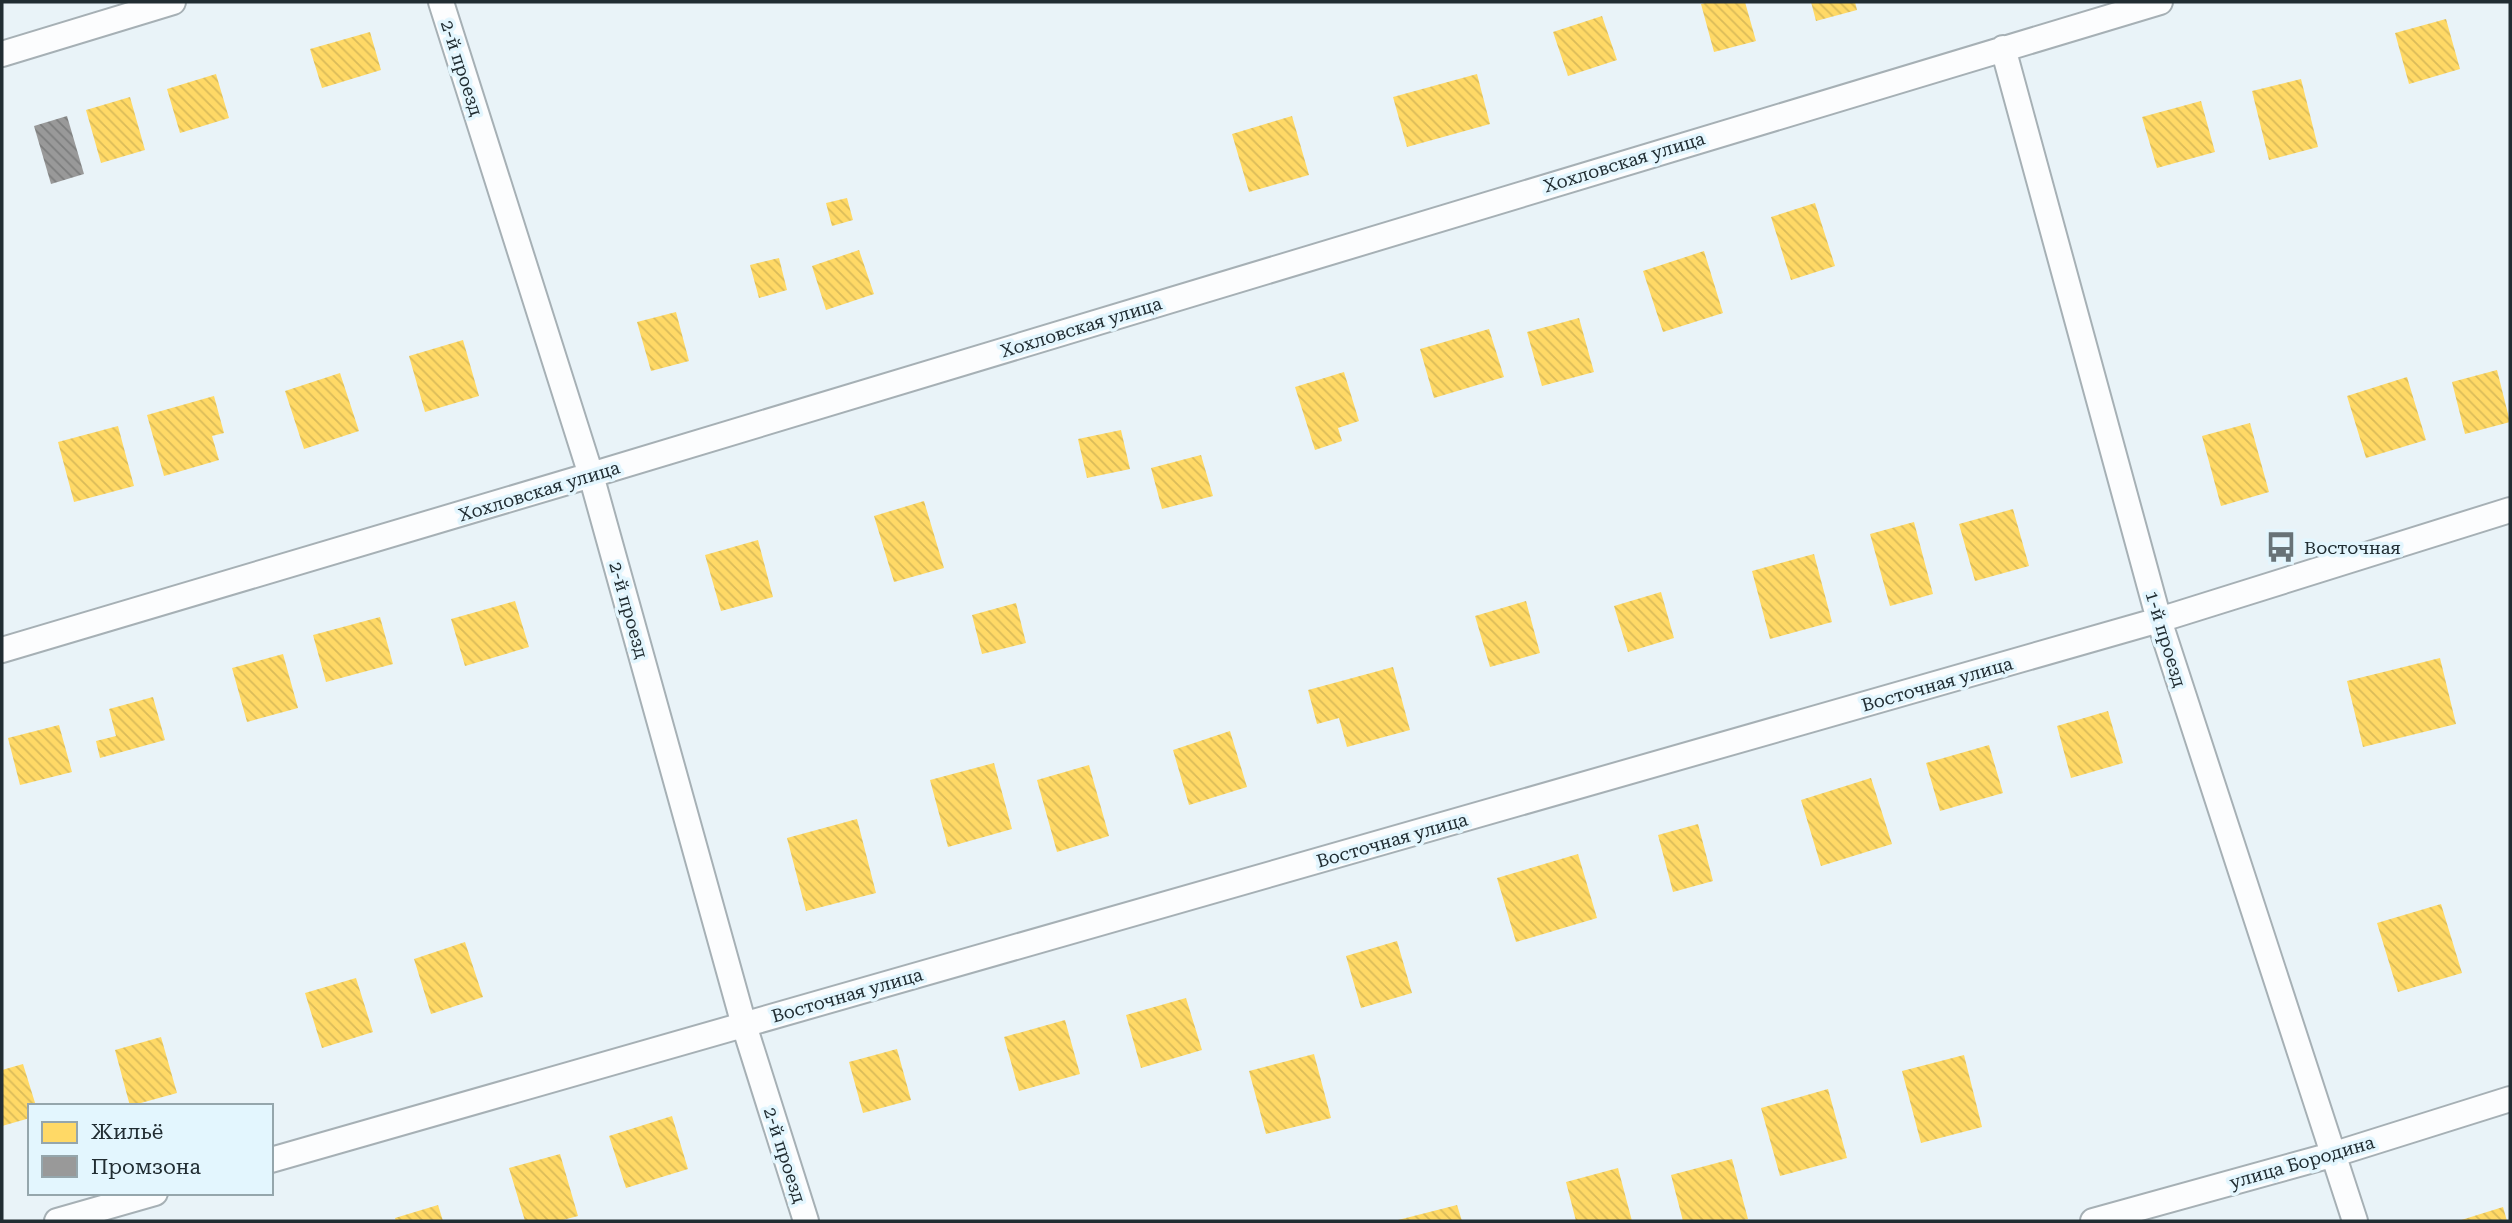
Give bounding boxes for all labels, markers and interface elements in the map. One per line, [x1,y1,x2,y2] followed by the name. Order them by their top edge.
[437,17,487,119] street label: 2-й проезд
[1541,127,1707,197] street label: Хохловская улица
[998,292,1164,362] street label: Хохловская улица
[456,456,622,526] street label: Хохловская улица
[2264,530,2298,564] bus stop icon: Восточная
[2304,537,2401,558] place label: Восточная
[605,559,653,661] street label: 2-й проезд
[2141,588,2191,690] street label: 1-й проезд
[1859,652,2015,716] street label: Восточная улица
[1314,808,1470,872] street label: Восточная улица
[769,963,925,1027] street label: Восточная улица
[28,1104,273,1195] legend
[760,1104,810,1206] street label: 2-й проезд
[91,1120,163,1144] text: Жильё
[2227,1131,2377,1193] street label: улица Бородина
[91,1155,201,1179] text: Промзона

